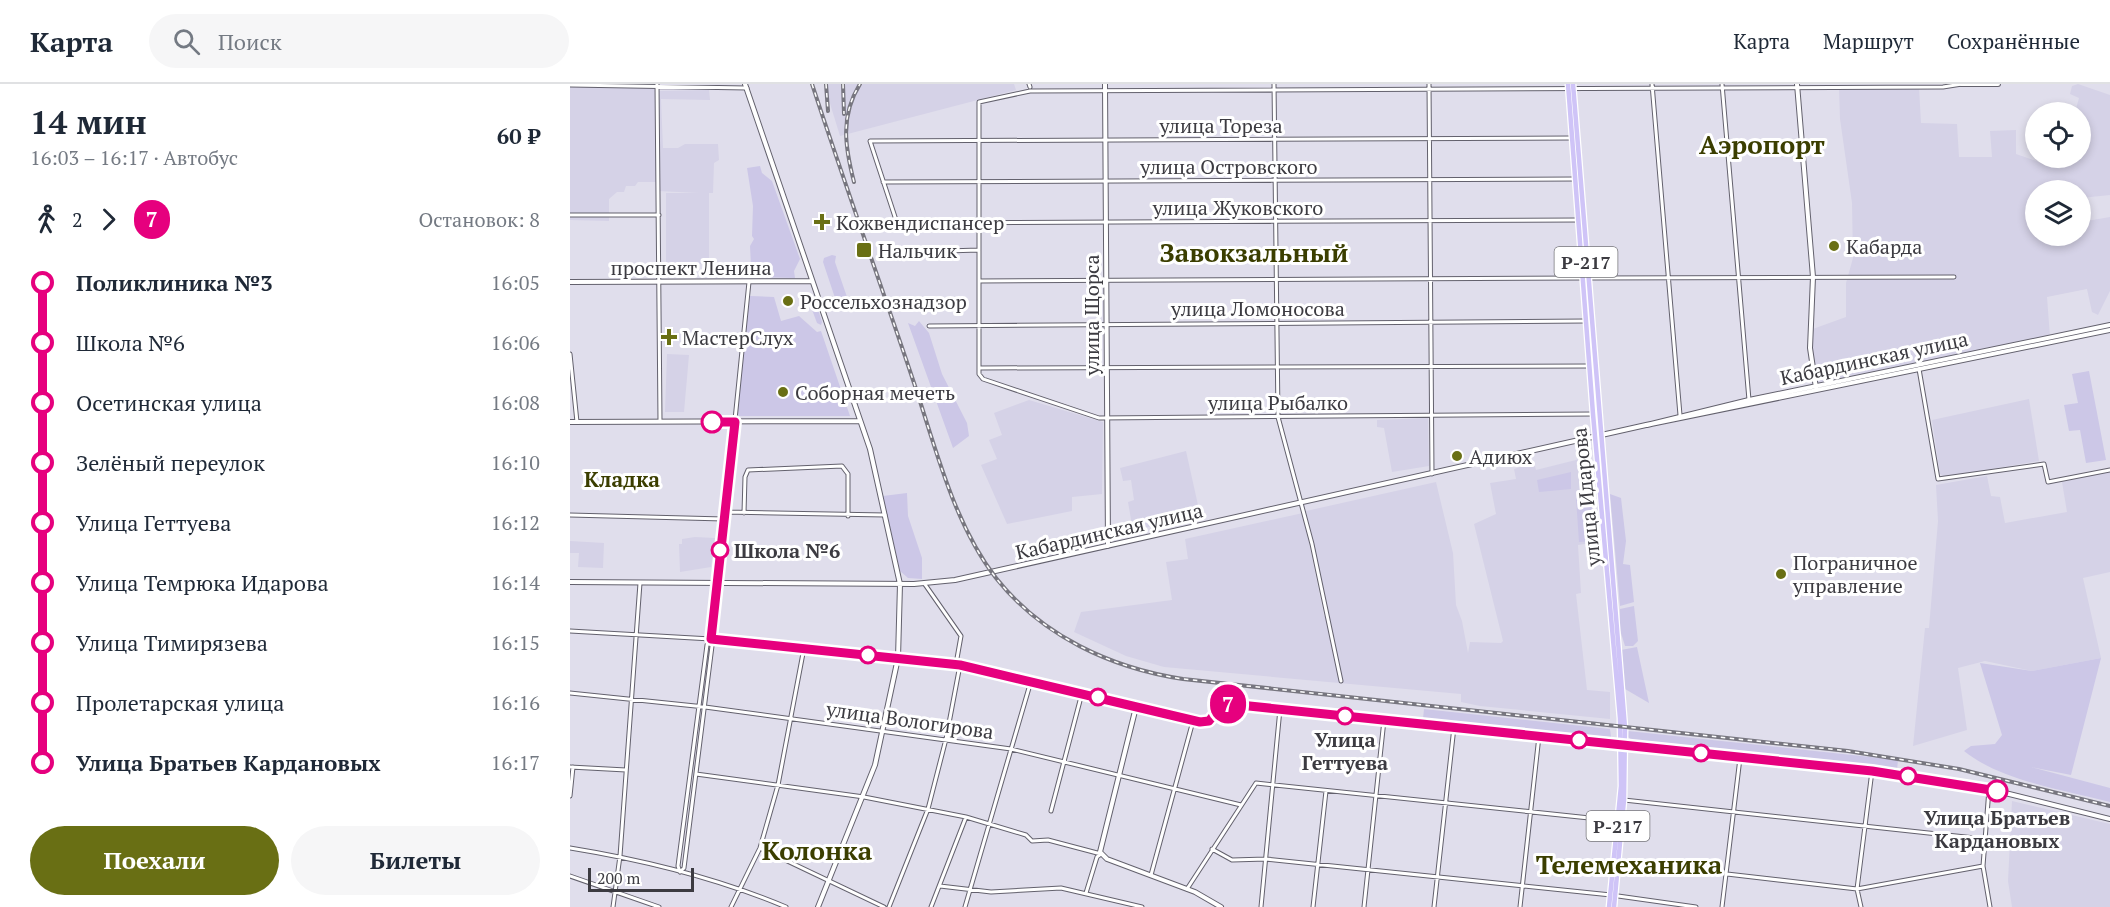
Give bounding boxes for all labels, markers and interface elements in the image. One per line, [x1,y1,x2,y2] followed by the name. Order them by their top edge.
[149,14,569,68] search box
[30,23,113,60] text: Карта
[170,25,203,58] icon: search
[218,27,282,56] text: Поиск
[1733,27,1790,55] text: Карта
[1823,27,1914,55] text: Маршрут
[1947,27,2080,55] text: Сохранённые
[30,100,147,143] text: 14 мин
[2025,102,2091,246] map controls
[2025,102,2091,168] button: locate
[1158,112,1283,139] street label: улица Тореза
[497,121,540,150] text: 60 ₽
[1699,127,1825,161] district label: Аэропорт
[30,144,238,171] text: 16:03 – 16:17 · Автобус
[1139,153,1318,180] street label: улица Островского
[2025,180,2091,246] button: layers
[1152,194,1323,221] street label: улица Жуковского
[30,203,63,236] icon: walk
[92,203,125,236] icon: forward
[146,205,158,233] text: 7
[72,206,83,233] text: 2
[418,206,540,233] text: Остановок: 8
[836,209,1004,236] place label: Кожвендиспансер
[813,213,831,231] marker: Кожвендиспансер
[1846,233,1922,260] place label: Кабарда
[1160,235,1348,269] district label: Завокзальный
[878,237,957,264] place label: Нальчик
[1827,239,1841,253] marker: Кабарда
[855,241,873,259] marker: Нальчик
[1554,247,1618,277] road number: Р-217
[610,254,772,281] street label: проспект Ленина
[1078,255,1105,377] street label: улица Щорса
[76,268,273,297] text: Поликлиника №3
[491,269,540,296] text: 16:05
[800,288,967,315] place label: Россельхознадзор
[781,294,795,308] marker: Россельхознадзор
[1170,295,1345,322] street label: улица Ломоносова
[682,324,794,351] place label: МастерСлух
[1778,325,1970,391] street label: Кабардинская улица
[76,328,185,357] text: Школа №6
[660,328,678,346] marker: МастерСлух
[491,329,540,356] text: 16:06
[795,379,955,406] place label: Соборная мечеть
[776,385,790,399] marker: Соборная мечеть
[76,388,262,417] text: Осетинская улица
[491,389,540,416] text: 16:08
[1207,389,1348,416] street label: улица Рыбалко
[701,411,723,433] unlabelled marker
[1565,426,1607,569] street label: улица Идарова
[1469,443,1533,470] place label: Адиюх
[76,448,265,477] text: Зелёный переулок
[491,449,540,476] text: 16:10
[1450,449,1464,463] marker: Адиюх
[584,465,660,493] district label: Кладка
[1013,496,1205,566] street label: Кабардинская улица
[76,508,231,537] text: Улица Геттуева
[491,509,540,536] text: 16:12
[734,537,840,564] place label: Школа №6
[711,541,729,559] marker: Школа №6
[1792,549,1917,599] place label: Пограничное управление
[1774,567,1788,581] marker: Пограничное управление
[76,568,329,597] text: Улица Темрюка Идарова
[491,569,540,596] text: 16:14
[76,628,268,657] text: Улица Тимирязева
[491,629,540,656] text: 16:15
[859,646,877,664] unlabelled marker
[1208,684,1248,724] line badge: 7
[76,688,284,717] text: Пролетарская улица
[1089,688,1107,706] unlabelled marker
[491,689,540,716] text: 16:16
[1222,690,1234,718] text: 7
[824,695,995,745] street label: улица Вологирова
[1336,707,1354,725] marker: Улица Геттуева
[1302,726,1388,776] place label: Улица Геттуева
[1570,731,1588,749] unlabelled marker
[1692,744,1710,762] unlabelled marker
[76,748,381,777] text: Улица Братьев Кардановых
[491,749,540,776] text: 16:17
[1899,767,1917,785] unlabelled marker
[1986,780,2008,802] marker: Улица Братьев Кардановых
[1924,804,2070,854] place label: Улица Братьев Кардановых
[1586,811,1650,841] road number: Р-217
[30,826,279,895] button: Поехали
[291,826,540,895] button: Билеты
[762,833,873,867] district label: Колонка
[1536,847,1723,881] district label: Телемеханика
[588,865,694,892] scale bar
[597,867,640,889] text: 200 m

